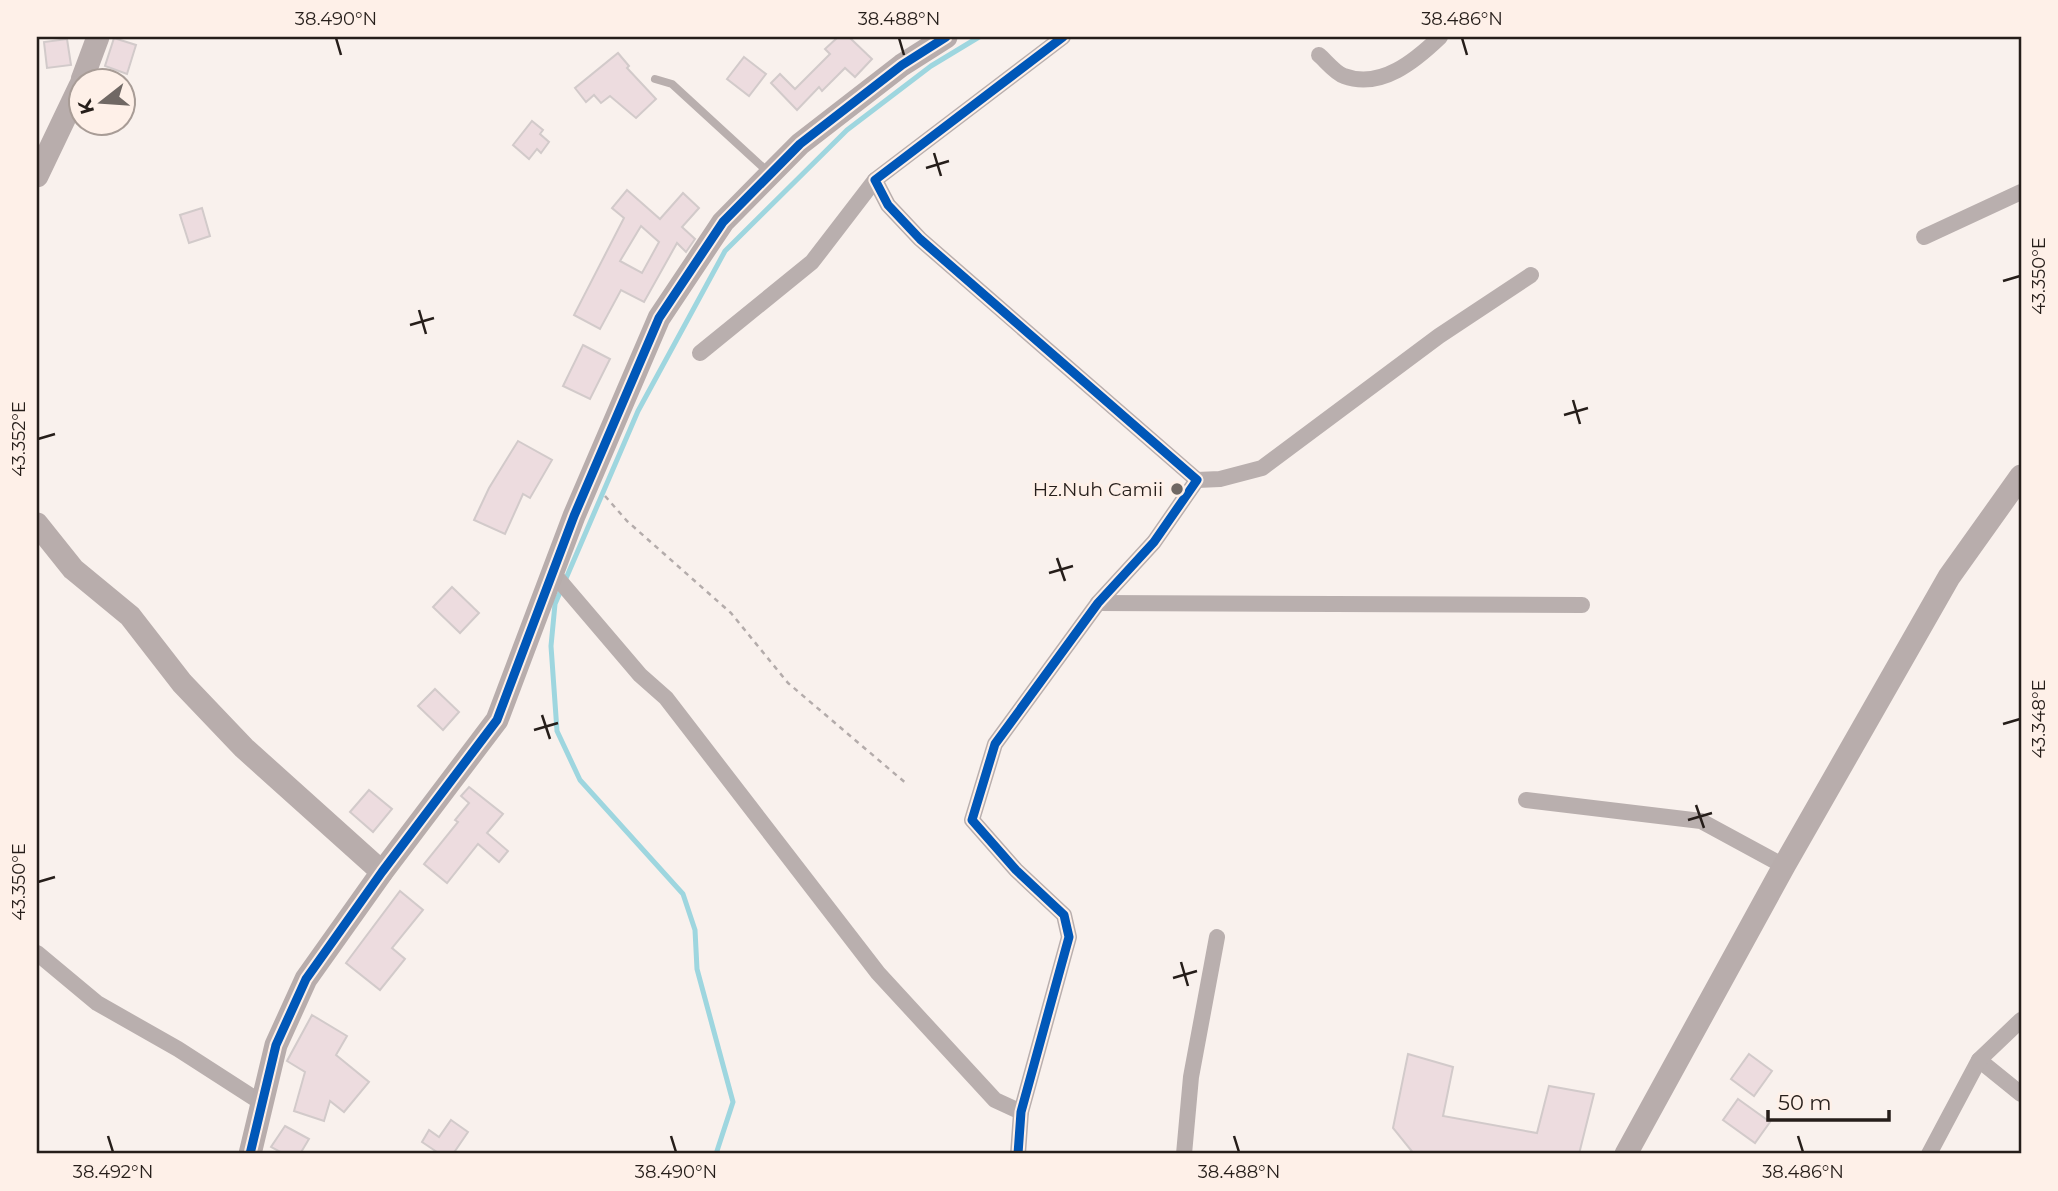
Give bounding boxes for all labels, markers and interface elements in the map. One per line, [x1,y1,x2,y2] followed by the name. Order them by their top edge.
[295,8,377,30] text: 38.490°N
[858,8,940,30] text: 38.488°N
[1421,8,1503,30] text: 38.486°N
[66,66,136,136] north arrow
[73,96,99,117] text: K
[2028,237,2050,315] text: 43.350°E
[8,401,30,477] text: 43.352°E
[1033,478,1163,501] place label: Hz.Nuh Camii
[1169,481,1185,497] marker: Hz.Nuh Camii
[2028,679,2050,759] text: 43.348°E
[8,843,30,921] text: 43.350°E
[1768,1079,1888,1123] scale bar
[1778,1090,1832,1115] text: 50 m
[73,1161,153,1183] text: 38.492°N
[635,1161,717,1183] text: 38.490°N
[1198,1161,1280,1183] text: 38.488°N
[1762,1161,1844,1183] text: 38.486°N

